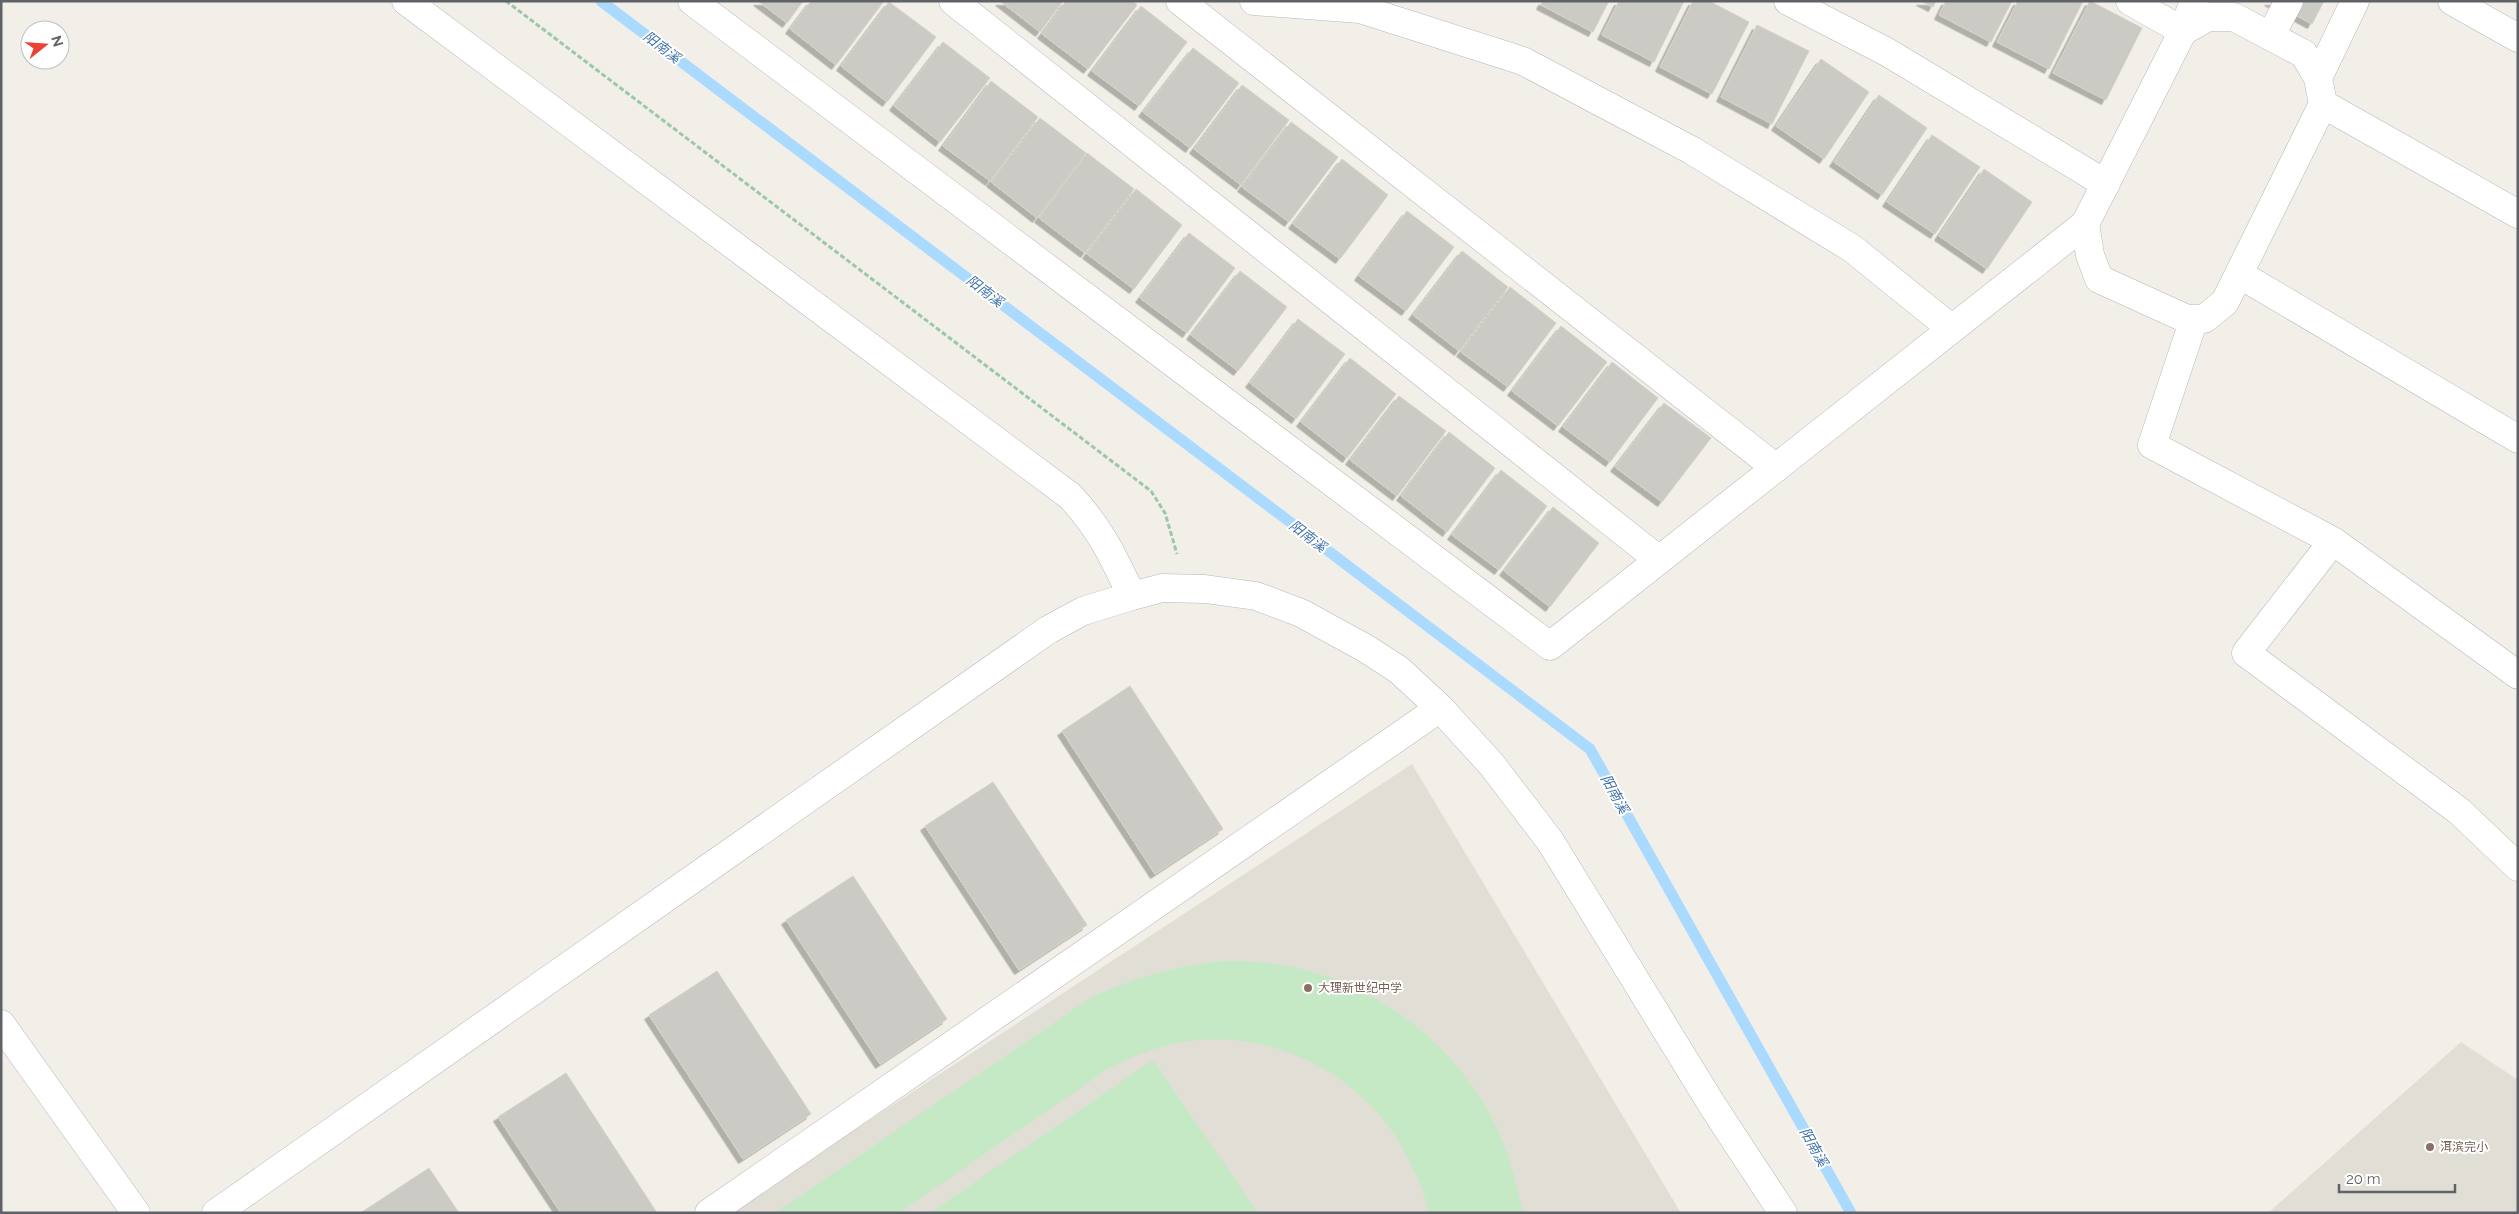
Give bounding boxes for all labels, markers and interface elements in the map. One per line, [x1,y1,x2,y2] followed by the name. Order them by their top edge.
[20,20,70,70] north arrow
[640,28,685,67] water label: 阳南溪
[48,34,67,49] text: N
[963,272,1008,311] water label: 阳南溪
[1286,517,1331,556] water label: 阳南溪
[1598,772,1633,818] water label: 阳南溪
[1318,981,1402,995] place label: 大理新世纪中学
[1302,982,1314,994] marker: 大理新世纪中学
[1797,1125,1832,1171] water label: 阳南溪
[2440,1140,2488,1154] place label: 洱滨完小
[2424,1141,2436,1153] marker: 洱滨完小
[2339,1162,2455,1194] scale bar
[2346,1170,2381,1188] text: 20 m

